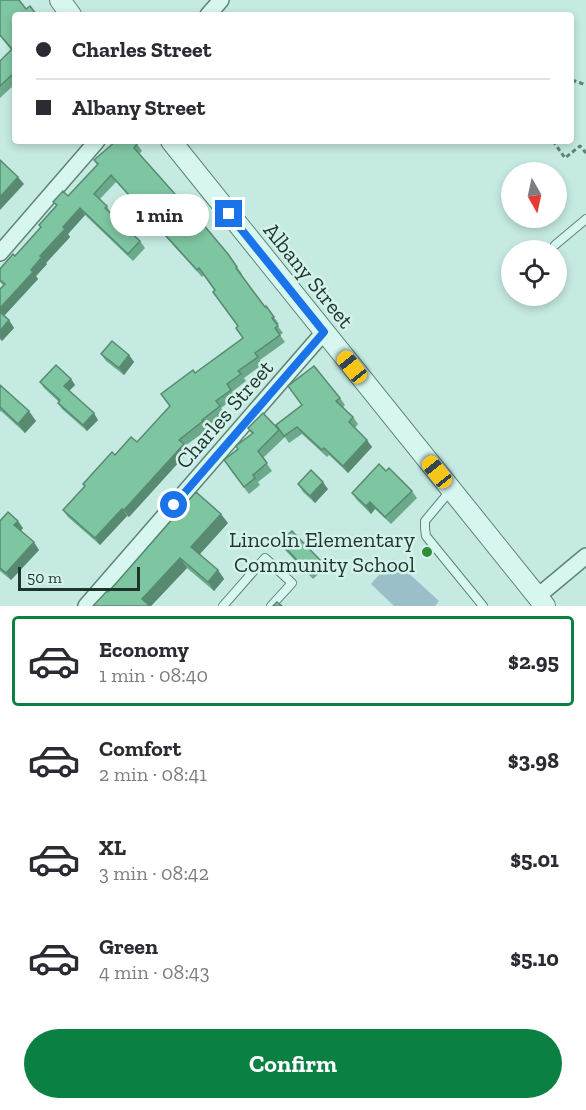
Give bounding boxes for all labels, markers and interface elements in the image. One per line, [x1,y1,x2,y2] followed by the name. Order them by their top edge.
[72,36,211,63] text: Charles Street
[72,94,205,121] text: Albany Street
[501,162,567,228] north arrow
[501,162,567,306] map controls
[109,193,208,235] callout: 1 min
[215,200,242,227] route end
[136,203,183,227] text: 1 min
[258,217,360,334] street label: Albany Street
[501,240,567,306] button: locate
[334,347,370,387] car
[170,354,279,474] street label: Charles Street
[419,452,455,492] car
[160,491,187,518] route start
[229,526,416,578] place label: Lincoln Elementary Community School
[420,545,434,559] marker: Lincoln Elementary Community School
[18,564,140,592] scale bar
[27,568,62,587] text: 50 m
[27,634,81,688] icon: car
[99,636,189,663] text: Economy
[508,648,559,675] text: $2.95
[99,663,208,687] text: 1 min · 08:40
[27,733,81,787] icon: car
[99,735,181,762] text: Comfort
[508,747,559,774] text: $3.98
[99,762,207,786] text: 2 min · 08:41
[27,832,81,886] icon: car
[99,834,126,861] text: XL
[510,846,559,873] text: $5.01
[99,861,209,885] text: 3 min · 08:42
[27,931,81,985] icon: car
[99,933,158,960] text: Green
[510,945,559,972] text: $5.10
[99,960,209,984] text: 4 min · 08:43
[24,1029,562,1098] button: Confirm

